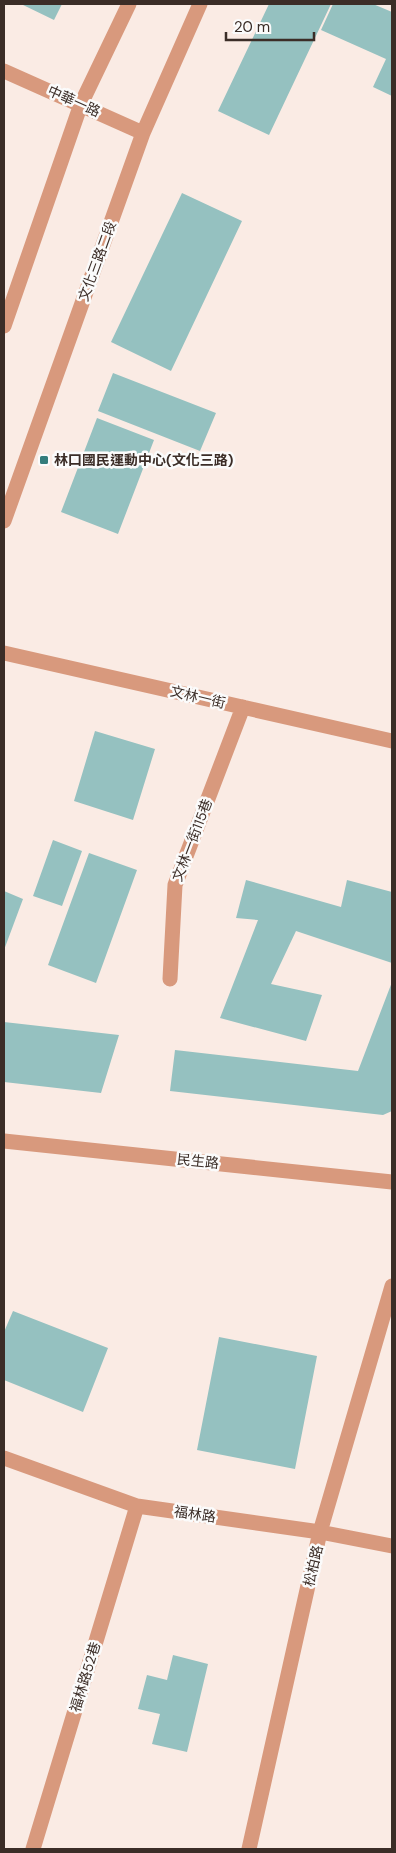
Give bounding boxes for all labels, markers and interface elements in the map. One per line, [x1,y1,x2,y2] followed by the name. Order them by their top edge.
[226,10,314,42] scale bar
[234,17,270,37] text: 20 m
[45,81,103,121] street label: 中華一路
[74,218,120,304] street label: 文化三路二段
[54,451,234,469] place label: 林口國民運動中心(文化三路)
[38,454,50,466] marker: 林口國民運動中心(文化三路)
[169,682,227,712] street label: 文林一街
[168,796,216,884] street label: 文林一街115巷
[176,1150,220,1172] street label: 民生路
[173,1502,217,1526] street label: 福林路
[300,1544,326,1588] street label: 松柏路
[66,1640,104,1714] street label: 福林路52巷

